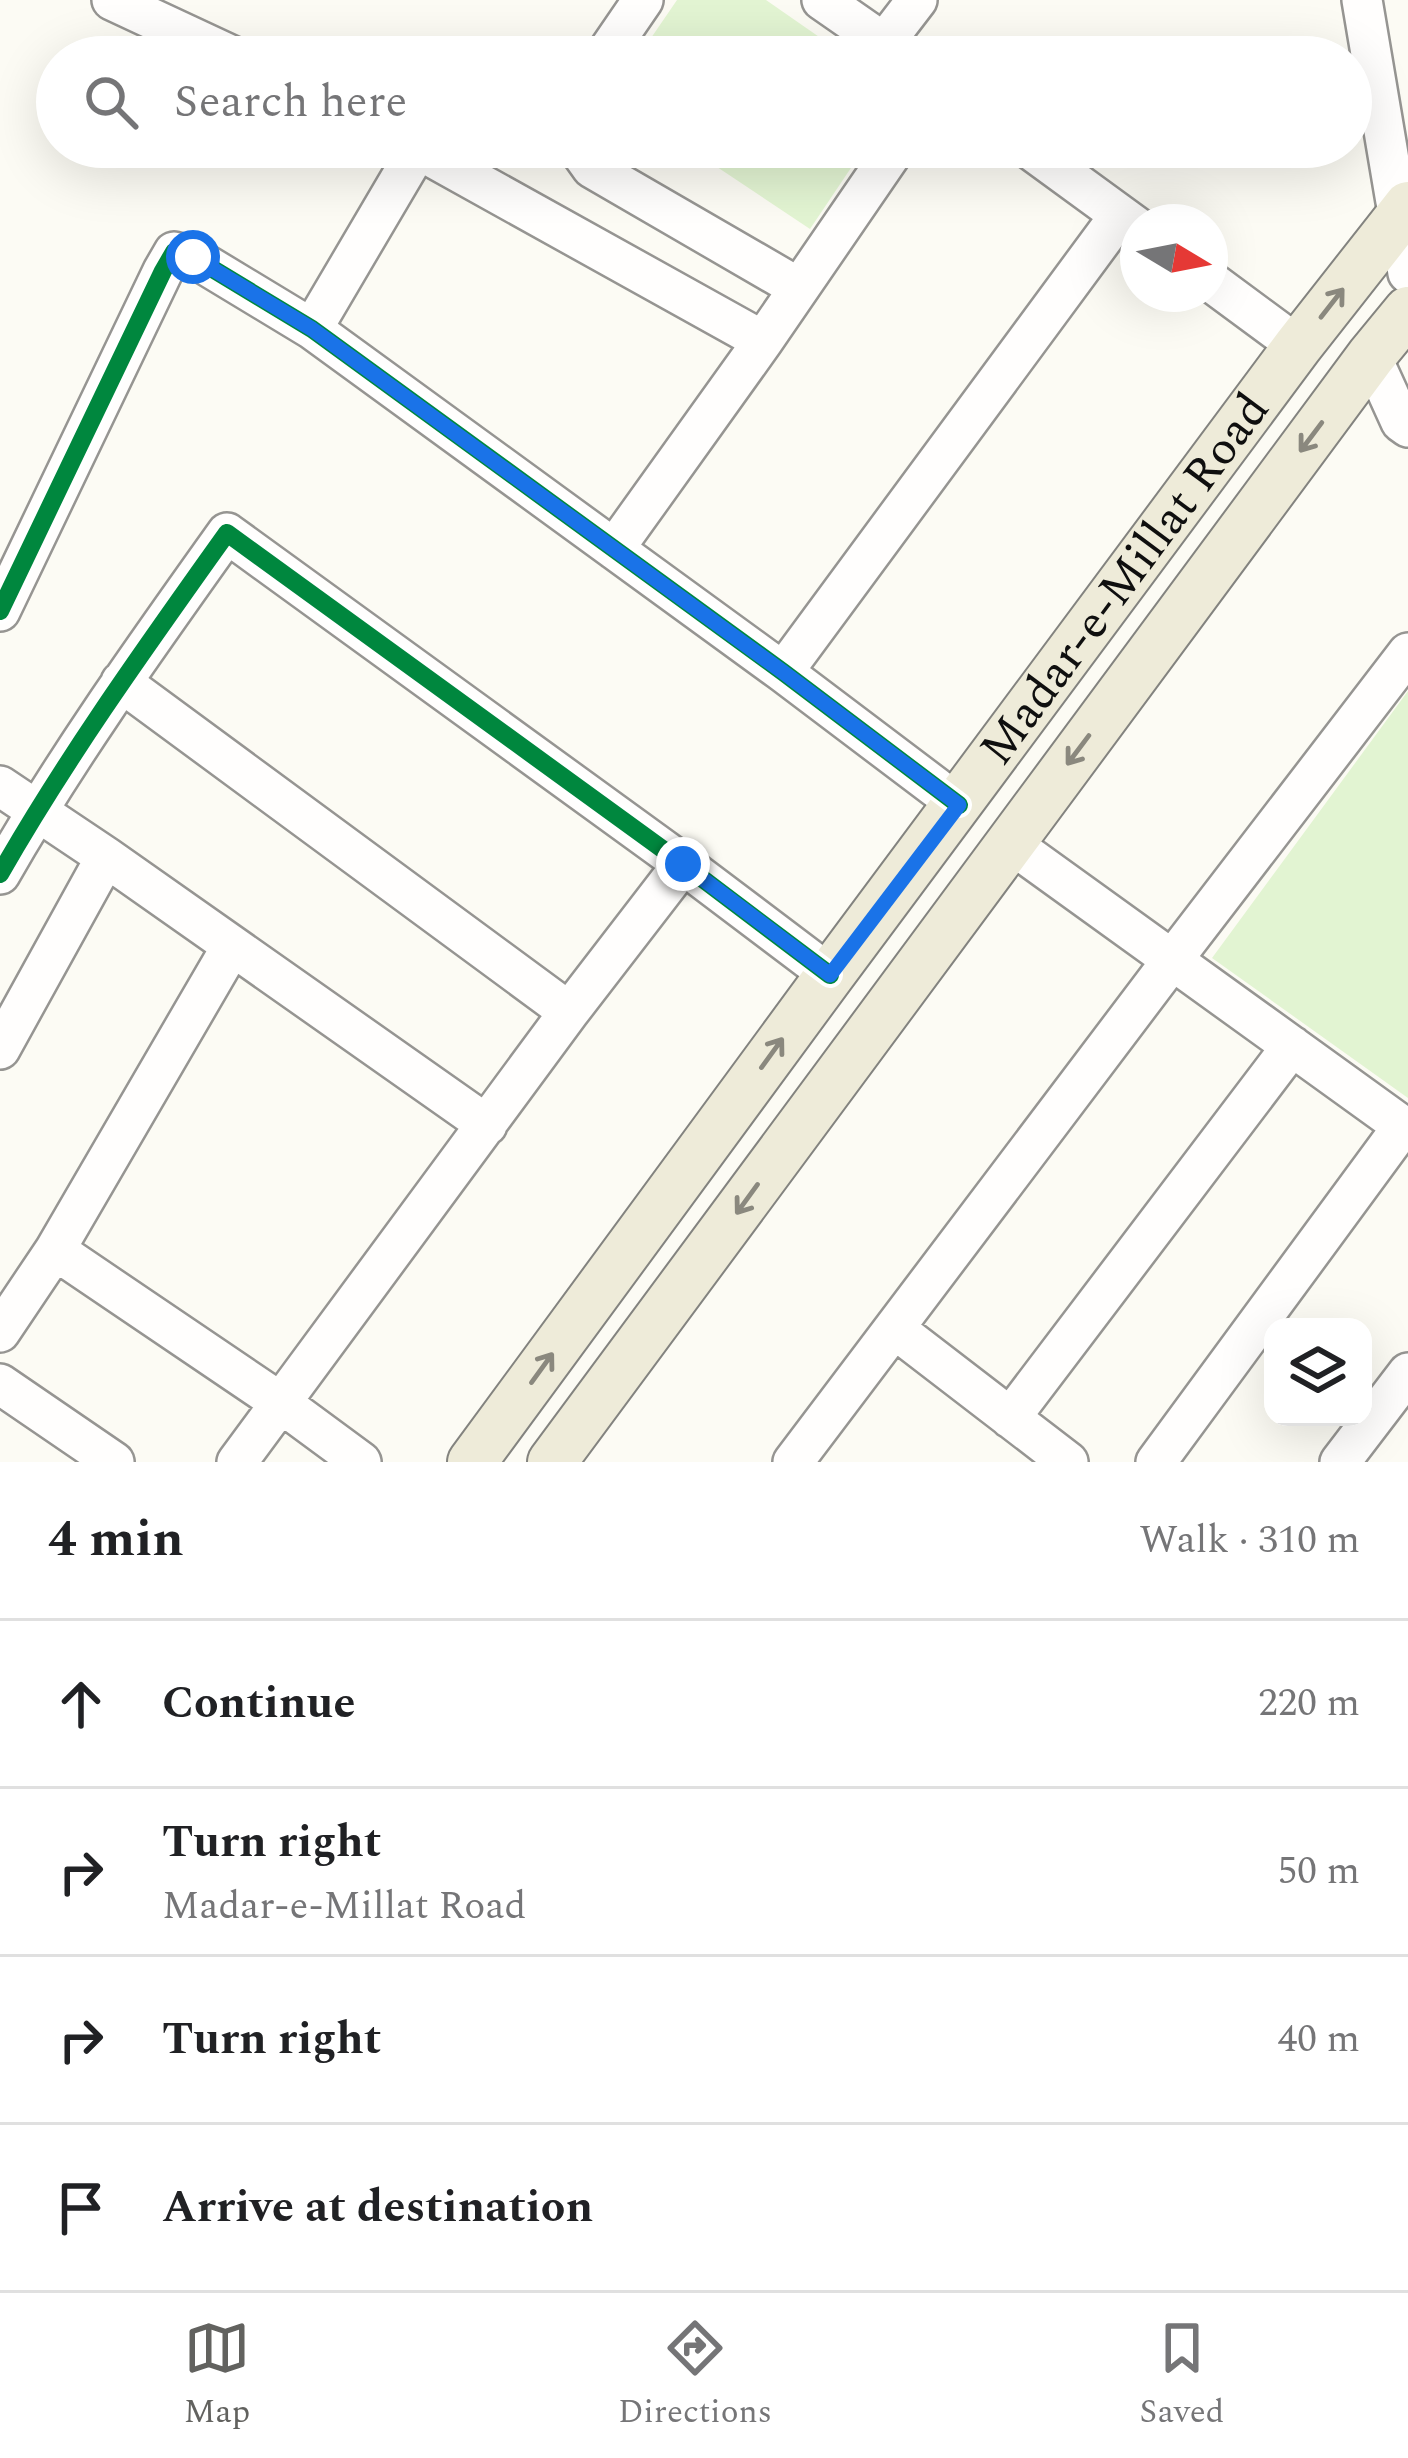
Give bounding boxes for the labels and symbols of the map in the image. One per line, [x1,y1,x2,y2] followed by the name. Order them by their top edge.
[1120,204,1228,312] north arrow
[166,230,220,284] route start
[1318,287,1345,319] one-way arrow
[961,377,1288,781] street label: Madar-e-Millat Road
[1299,420,1325,453] one-way arrow
[1066,733,1092,766] one-way arrow
[656,837,710,891] route end
[759,1037,785,1070] one-way arrow
[734,1182,760,1215] one-way arrow
[528,1352,554,1385] one-way arrow

